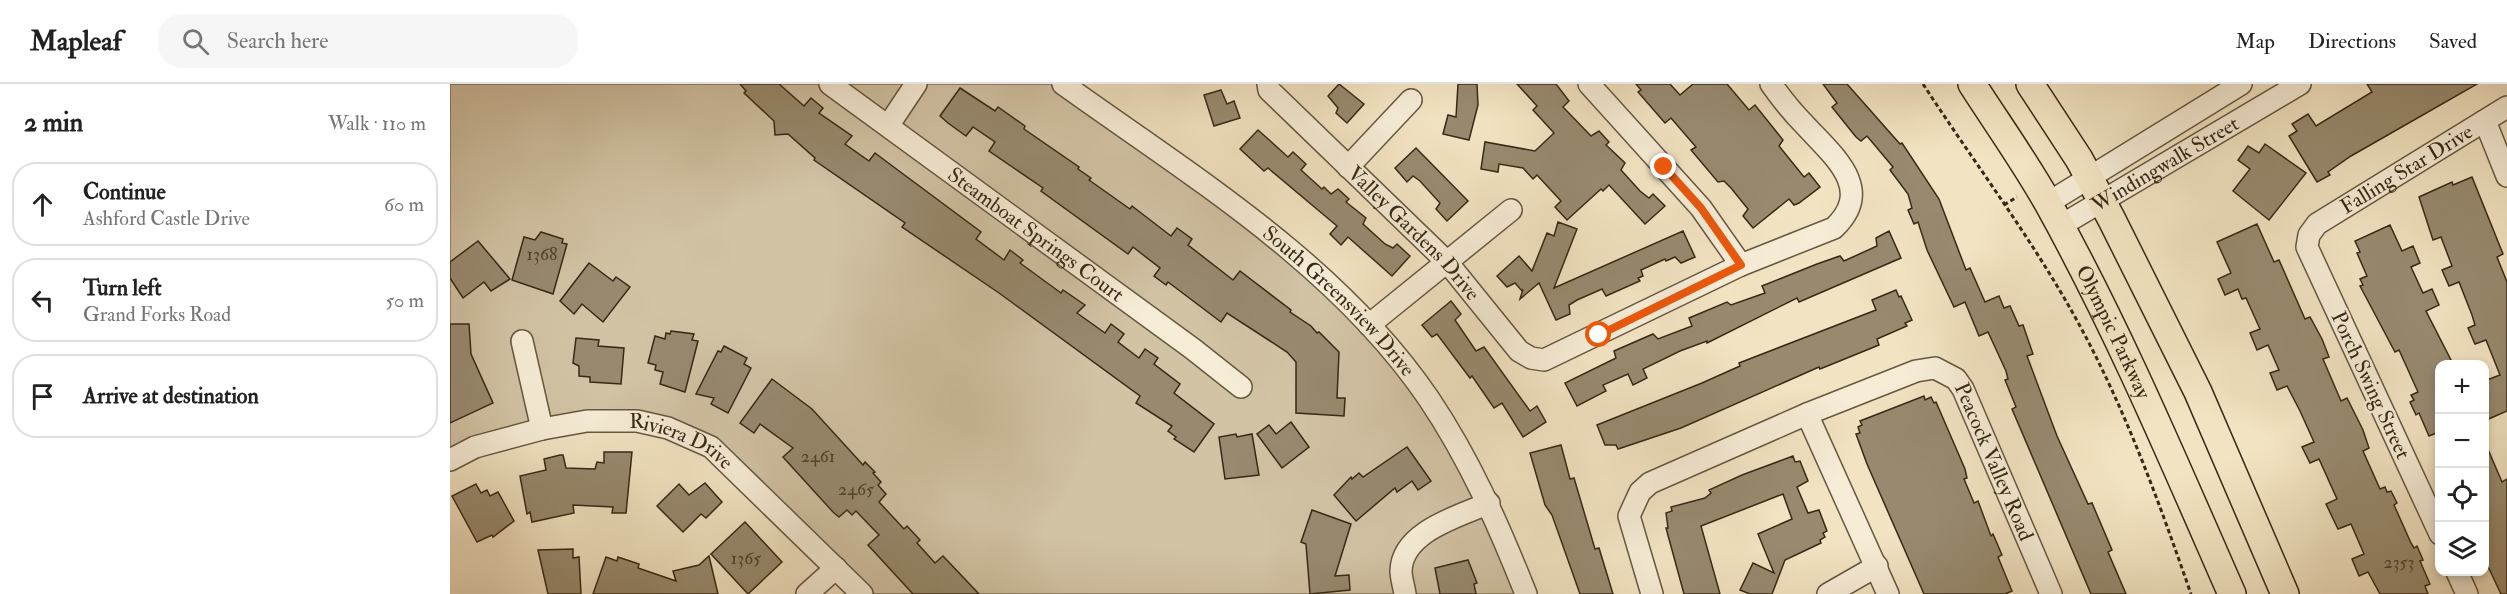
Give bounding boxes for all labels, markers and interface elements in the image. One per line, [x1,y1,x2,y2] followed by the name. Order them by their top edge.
[158,14,578,68] search box
[30,24,122,59] text: Mapleaf
[179,25,212,58] icon: search
[227,27,328,55] text: Search here
[2235,28,2275,55] text: Map
[2308,28,2396,55] text: Directions
[2429,28,2477,55] text: Saved
[24,107,83,139] text: 2 min
[2086,110,2244,219] street label: Windingwalk Street
[328,111,426,136] text: Walk · 110 m
[2335,118,2478,220] street label: Falling Star Drive
[1650,153,1676,179] route end
[1342,160,1486,306] street label: Valley Gardens Drive
[942,161,1129,308] street label: Steamboat Springs Court
[83,178,166,206] text: Continue
[26,188,59,221] icon: ahead
[384,192,424,217] text: 60 m
[83,206,250,231] text: Ashford Castle Drive
[1257,220,1421,382] street label: South Greensview Drive
[527,243,557,266] house number: 1368
[2069,261,2157,404] street label: Olympic Parkway
[83,274,162,302] text: Turn left
[26,284,59,317] icon: left
[385,288,424,313] text: 50 m
[83,302,231,327] text: Grand Forks Road
[2325,307,2417,463] street label: Porch Swing Street
[1585,321,1611,347] route start
[2435,360,2489,576] map controls
[2435,360,2489,414] button: +
[1948,379,2040,546] street label: Peacock Valley Road
[26,380,59,413] icon: arrive
[83,382,259,410] text: Arrive at destination
[629,408,739,476] street label: Riviera Drive
[2435,414,2489,468] button: −
[801,445,835,468] house number: 2461
[2435,468,2489,522] button: locate
[838,478,874,501] house number: 2465
[2435,522,2489,576] button: layers
[731,547,761,570] house number: 1365
[2384,551,2414,574] house number: 2353

